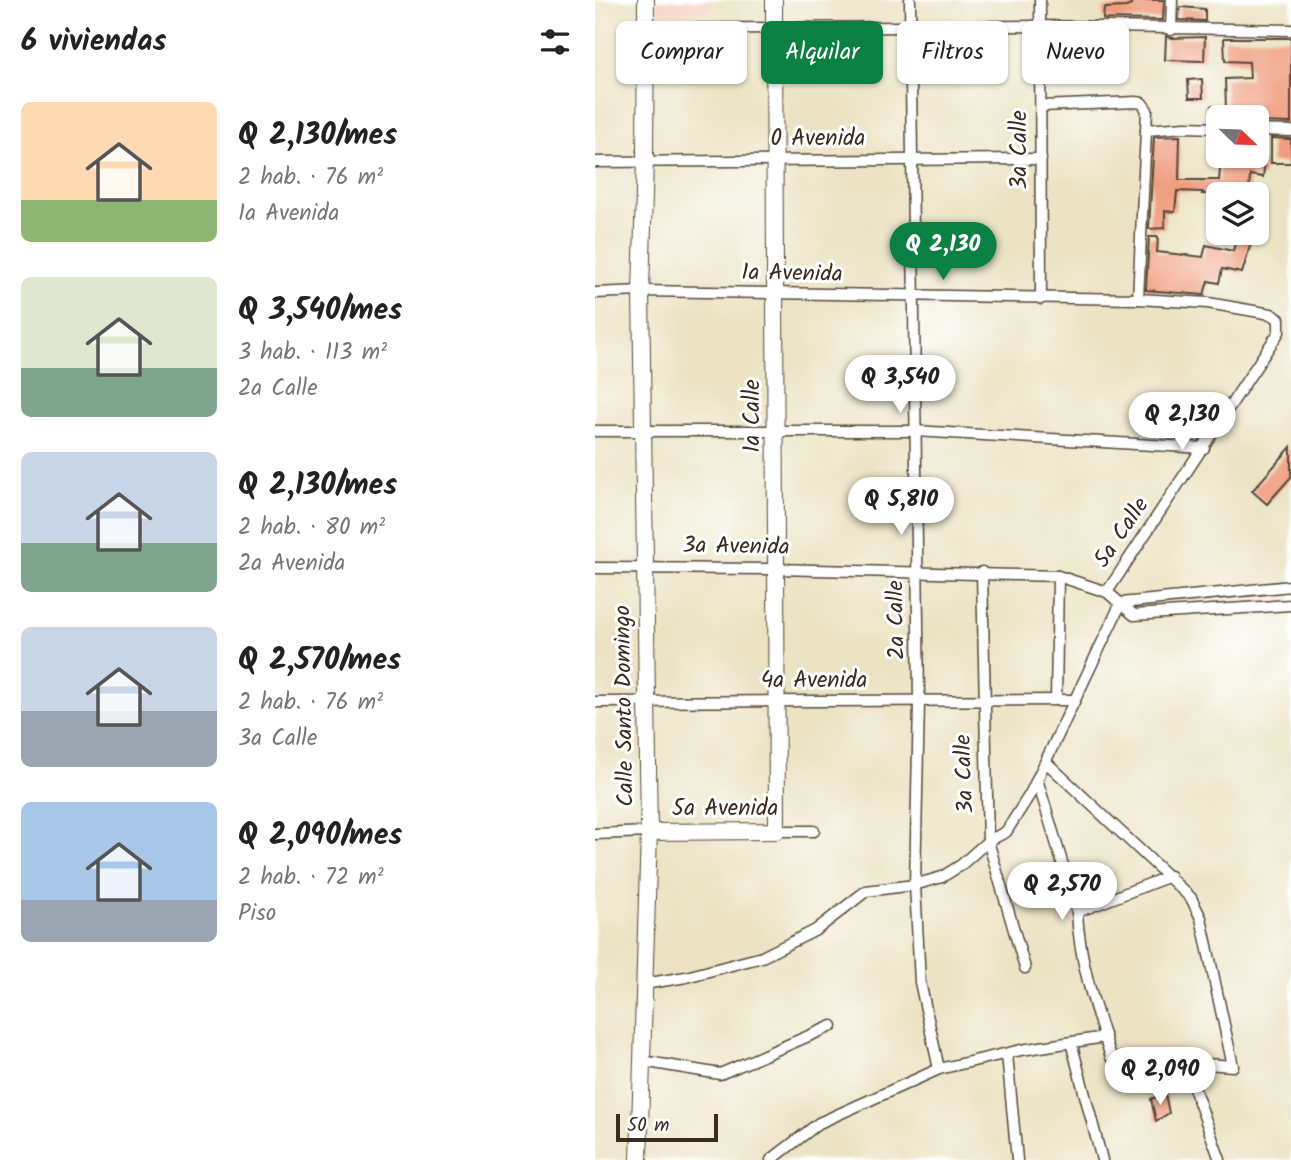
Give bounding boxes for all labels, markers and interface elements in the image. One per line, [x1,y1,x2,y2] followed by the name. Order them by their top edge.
[21,18,166,66] text: 6 viviendas
[616,21,747,84] chip: Comprar
[761,21,883,84] chip: Alquilar
[897,21,1008,84] chip: Filtros
[1022,21,1129,84] chip: Nuevo
[536,23,574,61] icon: filters
[1206,105,1269,168] north arrow
[1206,105,1269,245] map controls
[1002,110,1038,190] street label: 3a Calle
[238,112,397,160] text: Q 2,130/mes
[771,121,865,157] street label: 0 Avenida
[77,130,161,214] icon: home
[238,160,383,196] text: 2 hab. · 76 m²
[1206,182,1269,245] button: layers
[238,196,339,232] text: 1a Avenida
[878,222,1008,282] pin: Q 2,130
[906,227,980,263] text: Q 2,130
[741,255,843,293] street label: 1a Avenida
[238,287,402,335] text: Q 3,540/mes
[77,305,161,389] icon: home
[238,335,387,371] text: 3 hab. · 113 m²
[835,356,965,415] pin: Q 3,540
[861,360,939,396] text: Q 3,540
[238,371,318,407] text: 2a Calle
[735,379,771,453] street label: 1a Calle
[1117,392,1247,452] pin: Q 2,130
[1145,397,1219,433] text: Q 2,130
[238,462,397,510] text: Q 2,130/mes
[836,477,966,537] pin: Q 5,810
[77,480,161,564] icon: home
[864,482,938,518] text: Q 5,810
[1085,490,1159,576] street label: 5a Calle
[238,510,385,546] text: 2 hab. · 80 m²
[682,528,790,566] street label: 3a Avenida
[238,546,345,582] text: 2a Avenida
[878,580,916,660] street label: 2a Calle
[605,605,645,807] street label: Calle Santo Domingo
[238,637,401,685] text: Q 2,570/mes
[77,655,161,739] icon: home
[761,663,867,699] street label: 4a Avenida
[238,685,383,721] text: 2 hab. · 76 m²
[238,721,317,757] text: 3a Calle
[946,734,984,814] street label: 3a Calle
[672,791,778,827] street label: 5a Avenida
[238,812,402,860] text: Q 2,090/mes
[77,830,161,914] icon: home
[238,860,384,896] text: 2 hab. · 72 m²
[997,862,1127,922] pin: Q 2,570
[1023,867,1101,903] text: Q 2,570
[238,896,276,932] text: Piso
[1095,1048,1225,1107] pin: Q 2,090
[1121,1052,1199,1088] text: Q 2,090
[616,1111,717,1143] scale bar
[627,1111,669,1141] text: 50 m

